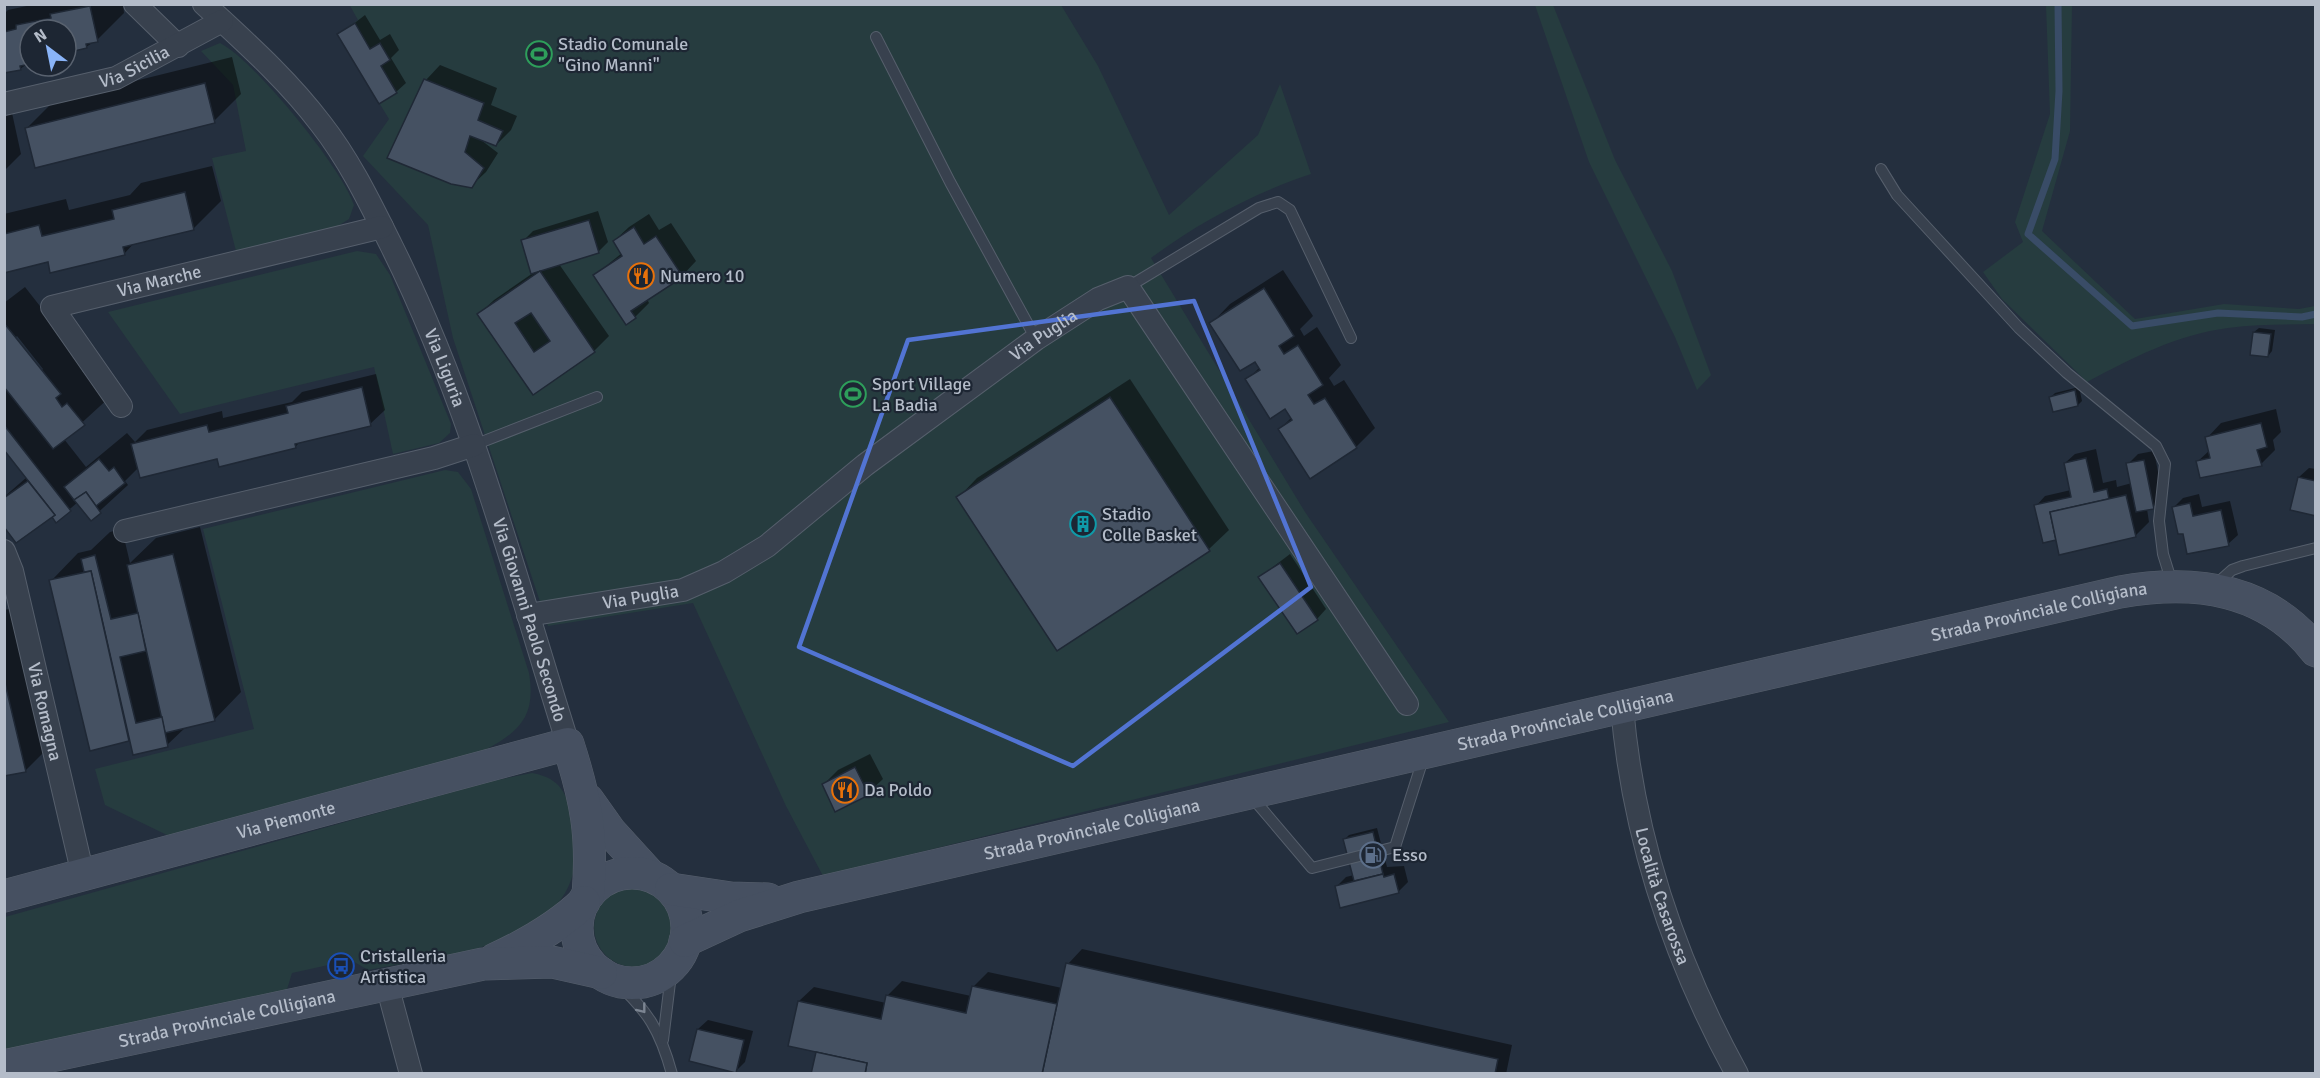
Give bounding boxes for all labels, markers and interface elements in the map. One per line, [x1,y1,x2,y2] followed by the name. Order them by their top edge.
[18,18,78,78] north arrow
[31,25,51,48] text: N
[558,33,688,76] place label: Stadio Comunale "Gino Manni"
[524,39,554,69] sports icon: Stadio Comunale "Gino Manni"
[97,40,173,93] street label: Via Sicilia
[115,260,203,302] street label: Via Marche
[626,261,656,291] restaurant icon: Numero 10
[660,265,744,287] place label: Numero 10
[1005,304,1081,366] street label: Via Puglia
[419,325,470,410] street label: Via Liguria
[872,373,971,416] place label: Sport Village La Badia
[838,379,868,409] sports icon: Sport Village La Badia
[1102,503,1197,546] place label: Stadio Colle Basket
[1068,509,1098,539] building icon: Stadio Colle Basket
[488,515,571,724] street label: Via Giovanni Paolo Secondo
[1929,577,2148,646] street label: Strada Provinciale Colligiana
[601,580,680,614] street label: Via Puglia
[23,660,67,763] street label: Via Romagna
[1455,684,1676,756] street label: Strada Provinciale Colligiana
[830,775,860,805] restaurant icon: Da Poldo
[864,779,932,801] place label: Da Poldo
[982,794,1202,865] street label: Strada Provinciale Colligiana
[234,796,338,844] street label: Via Piemonte
[1630,825,1695,968] street label: Località Casarossa
[1358,840,1388,870] fuel station icon: Esso
[1392,844,1427,866] place label: Esso
[360,945,446,988] place label: Cristalleria Artistica
[326,951,356,981] bus stop icon: Cristalleria Artistica
[117,985,337,1052] street label: Strada Provinciale Colligiana
[634,1002,645,1013] one-way arrow

